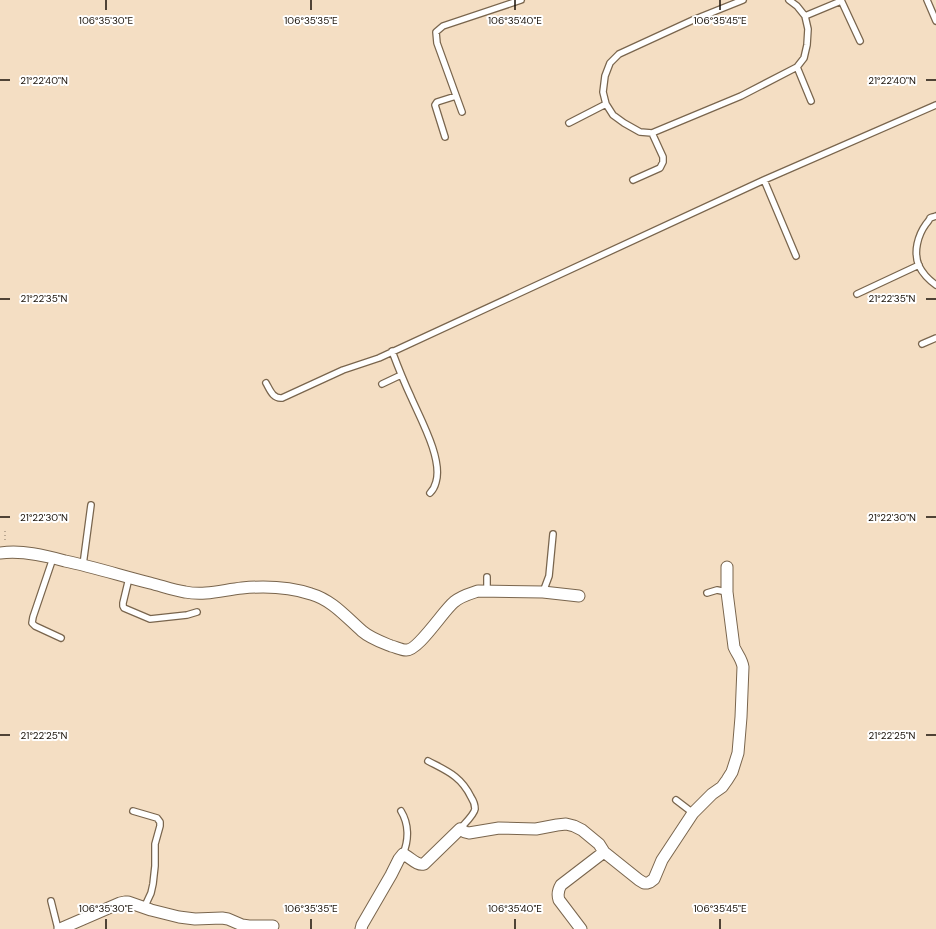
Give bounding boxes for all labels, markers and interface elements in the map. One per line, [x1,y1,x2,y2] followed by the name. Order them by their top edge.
[79,14,134,27] text: 106°35'30"E
[284,14,338,27] text: 106°35'35"E
[488,14,542,27] text: 106°35'40"E
[693,14,747,27] text: 106°35'45"E
[20,74,68,87] text: 21°22'40"N
[868,74,916,87] text: 21°22'40"N
[20,292,68,305] text: 21°22'35"N
[868,292,916,305] text: 21°22'35"N
[20,511,68,524] text: 21°22'30"N
[868,511,916,524] text: 21°22'30"N
[21,729,68,742] text: 21°22'25"N
[869,729,916,742] text: 21°22'25"N
[79,902,134,915] text: 106°35'30"E
[284,902,338,915] text: 106°35'35"E
[488,902,542,915] text: 106°35'40"E
[693,902,747,915] text: 106°35'45"E

